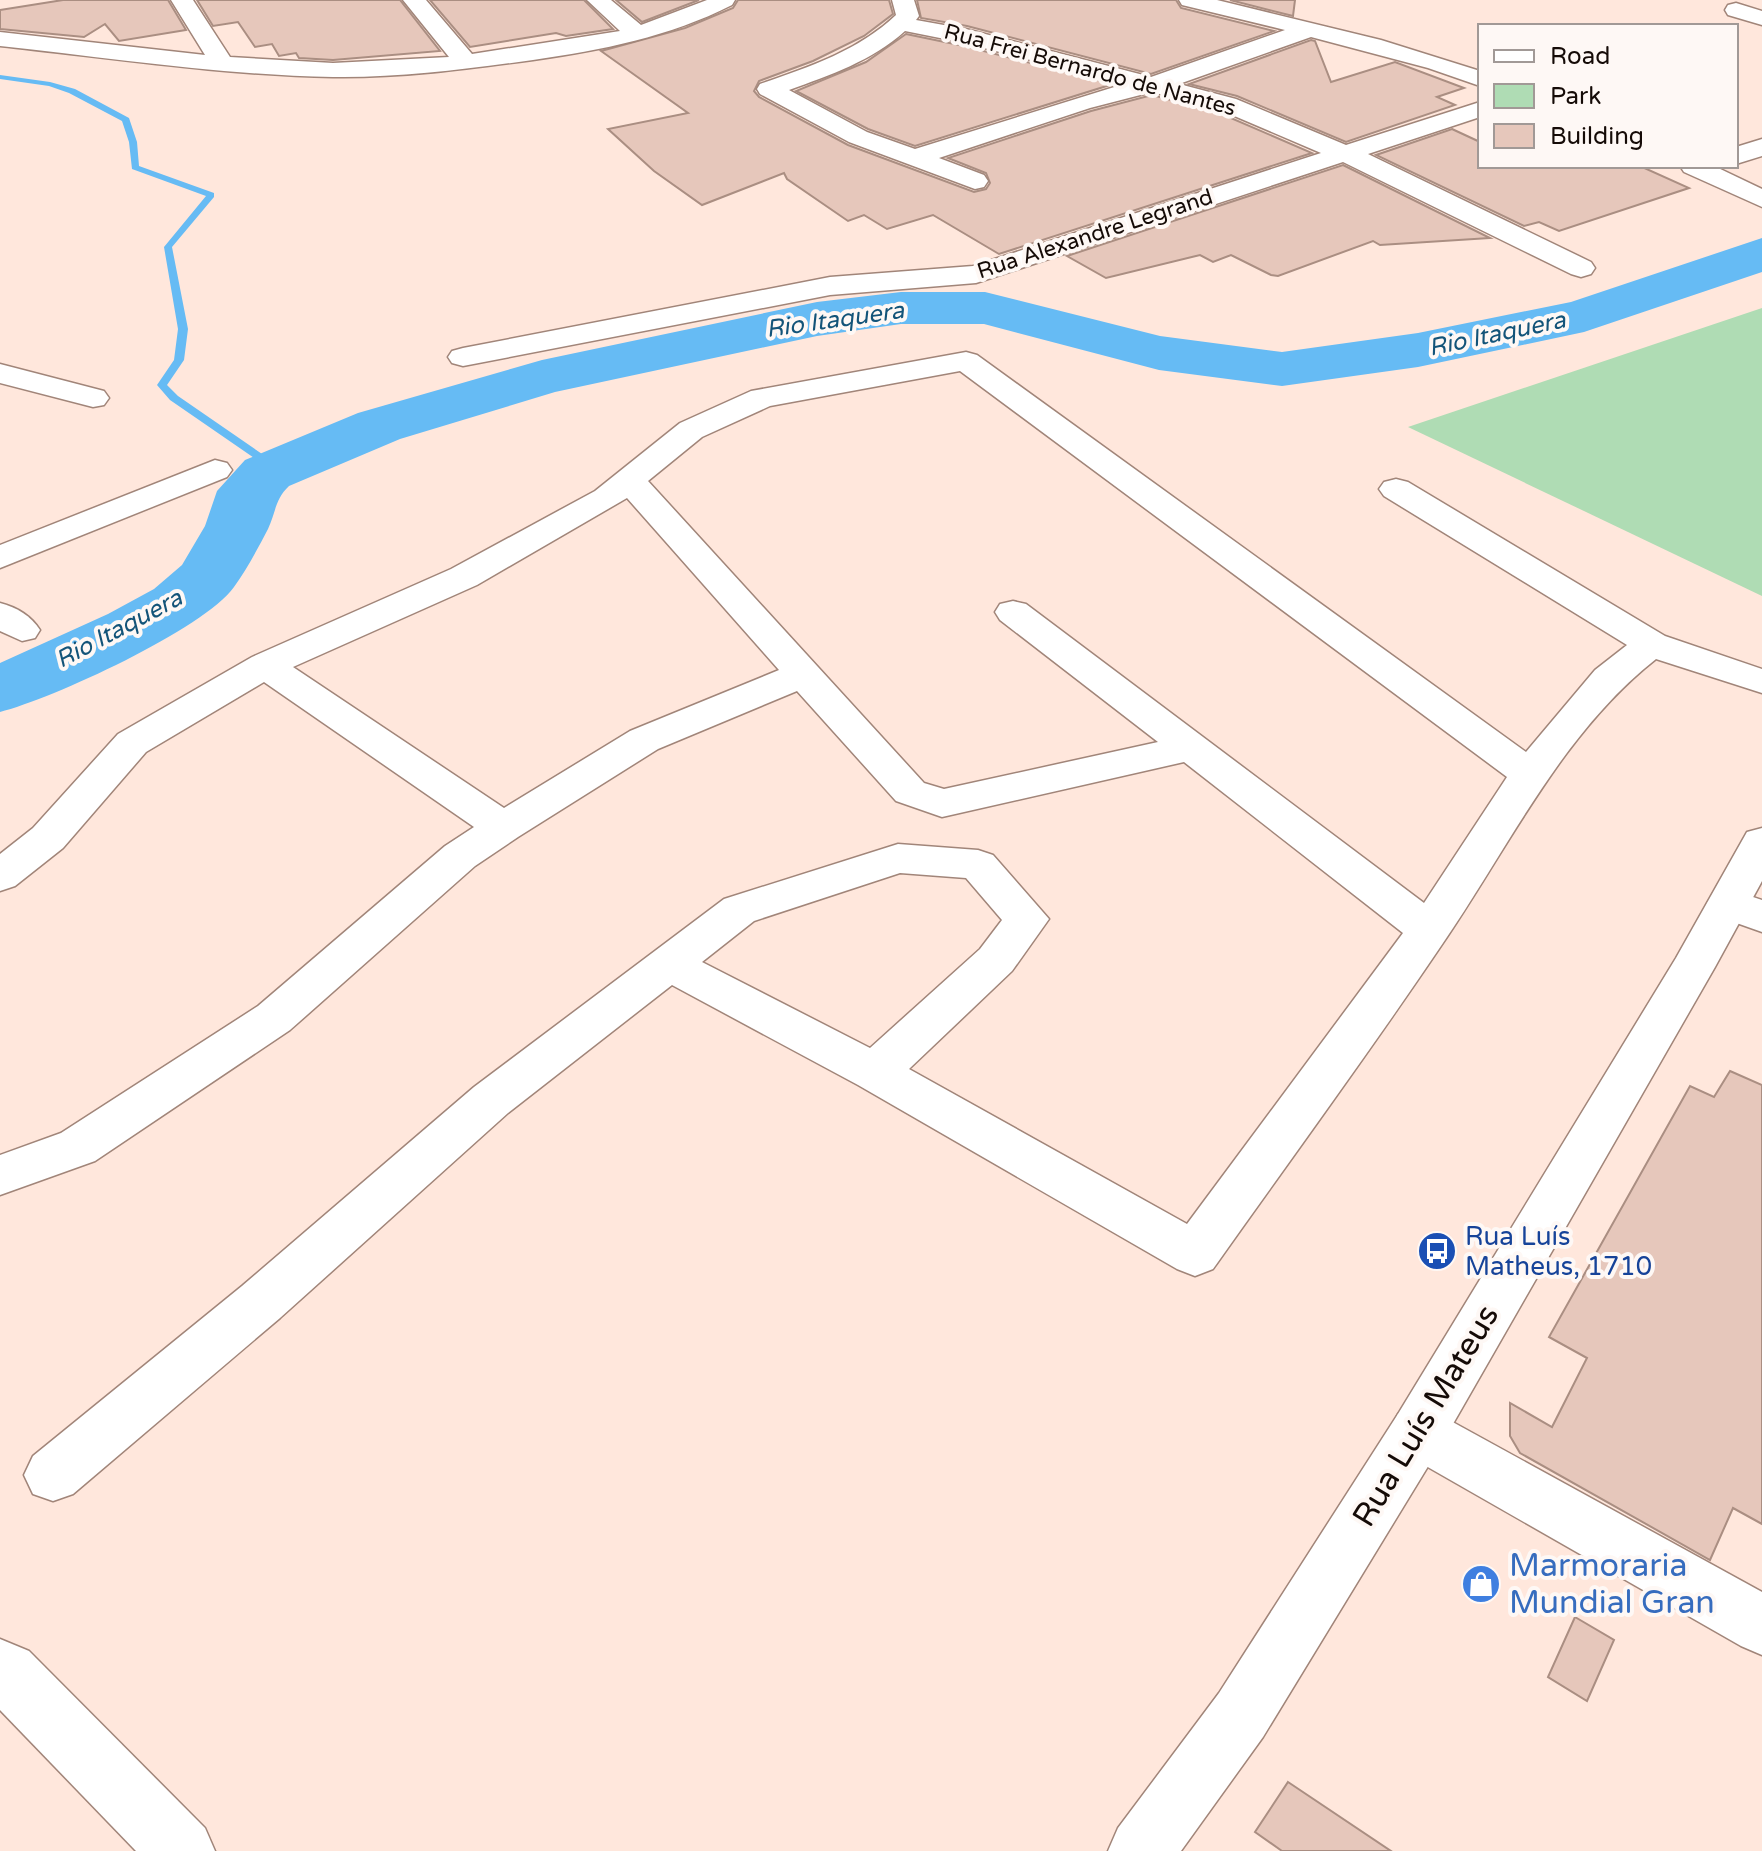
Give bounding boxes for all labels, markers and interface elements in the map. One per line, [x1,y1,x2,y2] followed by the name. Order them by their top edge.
[941,18,1239,122] street label: Rua Frei Bernardo de Nantes
[1478,24,1738,168] legend
[1550,42,1610,71] text: Road
[1550,82,1601,111] text: Park
[1550,122,1644,151] text: Building
[974,184,1216,284] street label: Rua Alexandre Legrand
[764,296,906,344] water label: Rio Itaquera
[1426,305,1569,363] water label: Rio Itaquera
[51,583,188,674] water label: Rio Itaquera
[1465,1221,1652,1282] place label: Rua Luís Matheus, 1710
[1416,1230,1458,1272] bus stop icon: Rua Luís Matheus, 1710
[1345,1298,1507,1534] street label: Rua Luís Mateus
[1509,1547,1715,1622] place label: Marmoraria Mundial Gran
[1460,1563,1502,1605] shop icon: Marmoraria Mundial Gran

